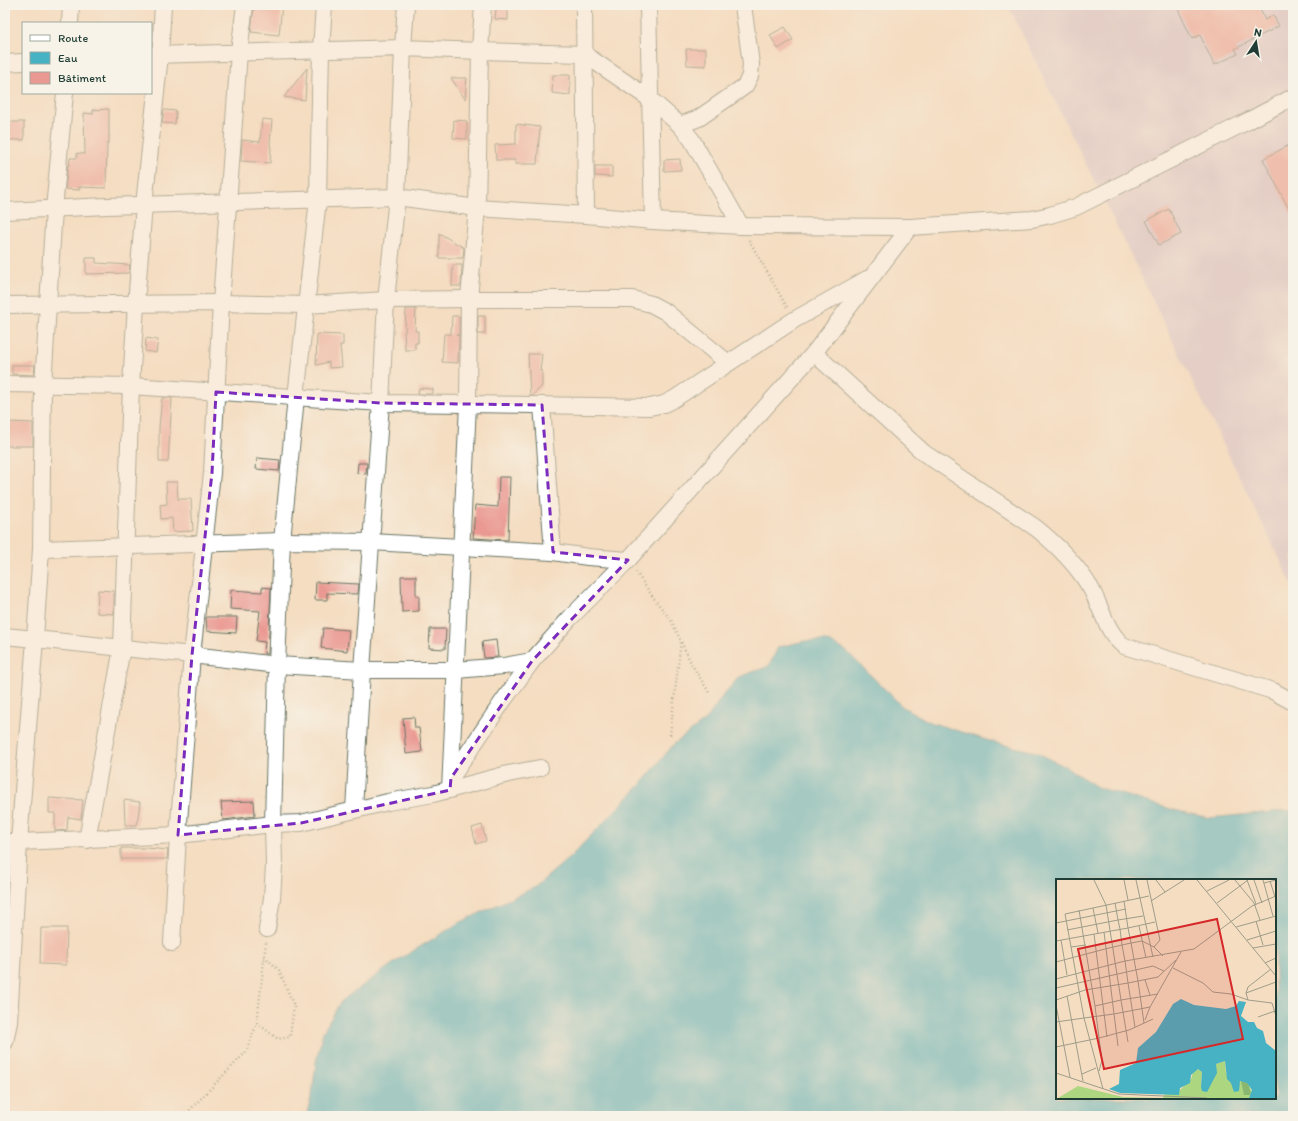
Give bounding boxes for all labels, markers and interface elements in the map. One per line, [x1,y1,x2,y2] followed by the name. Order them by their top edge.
[22,22,152,94] legend
[1236,22,1276,62] north arrow
[1253,26,1263,40] text: N
[58,31,88,45] text: Route
[58,51,78,65] text: Eau
[58,71,107,85] text: Bâtiment
[1056,879,1276,1099] inset map

